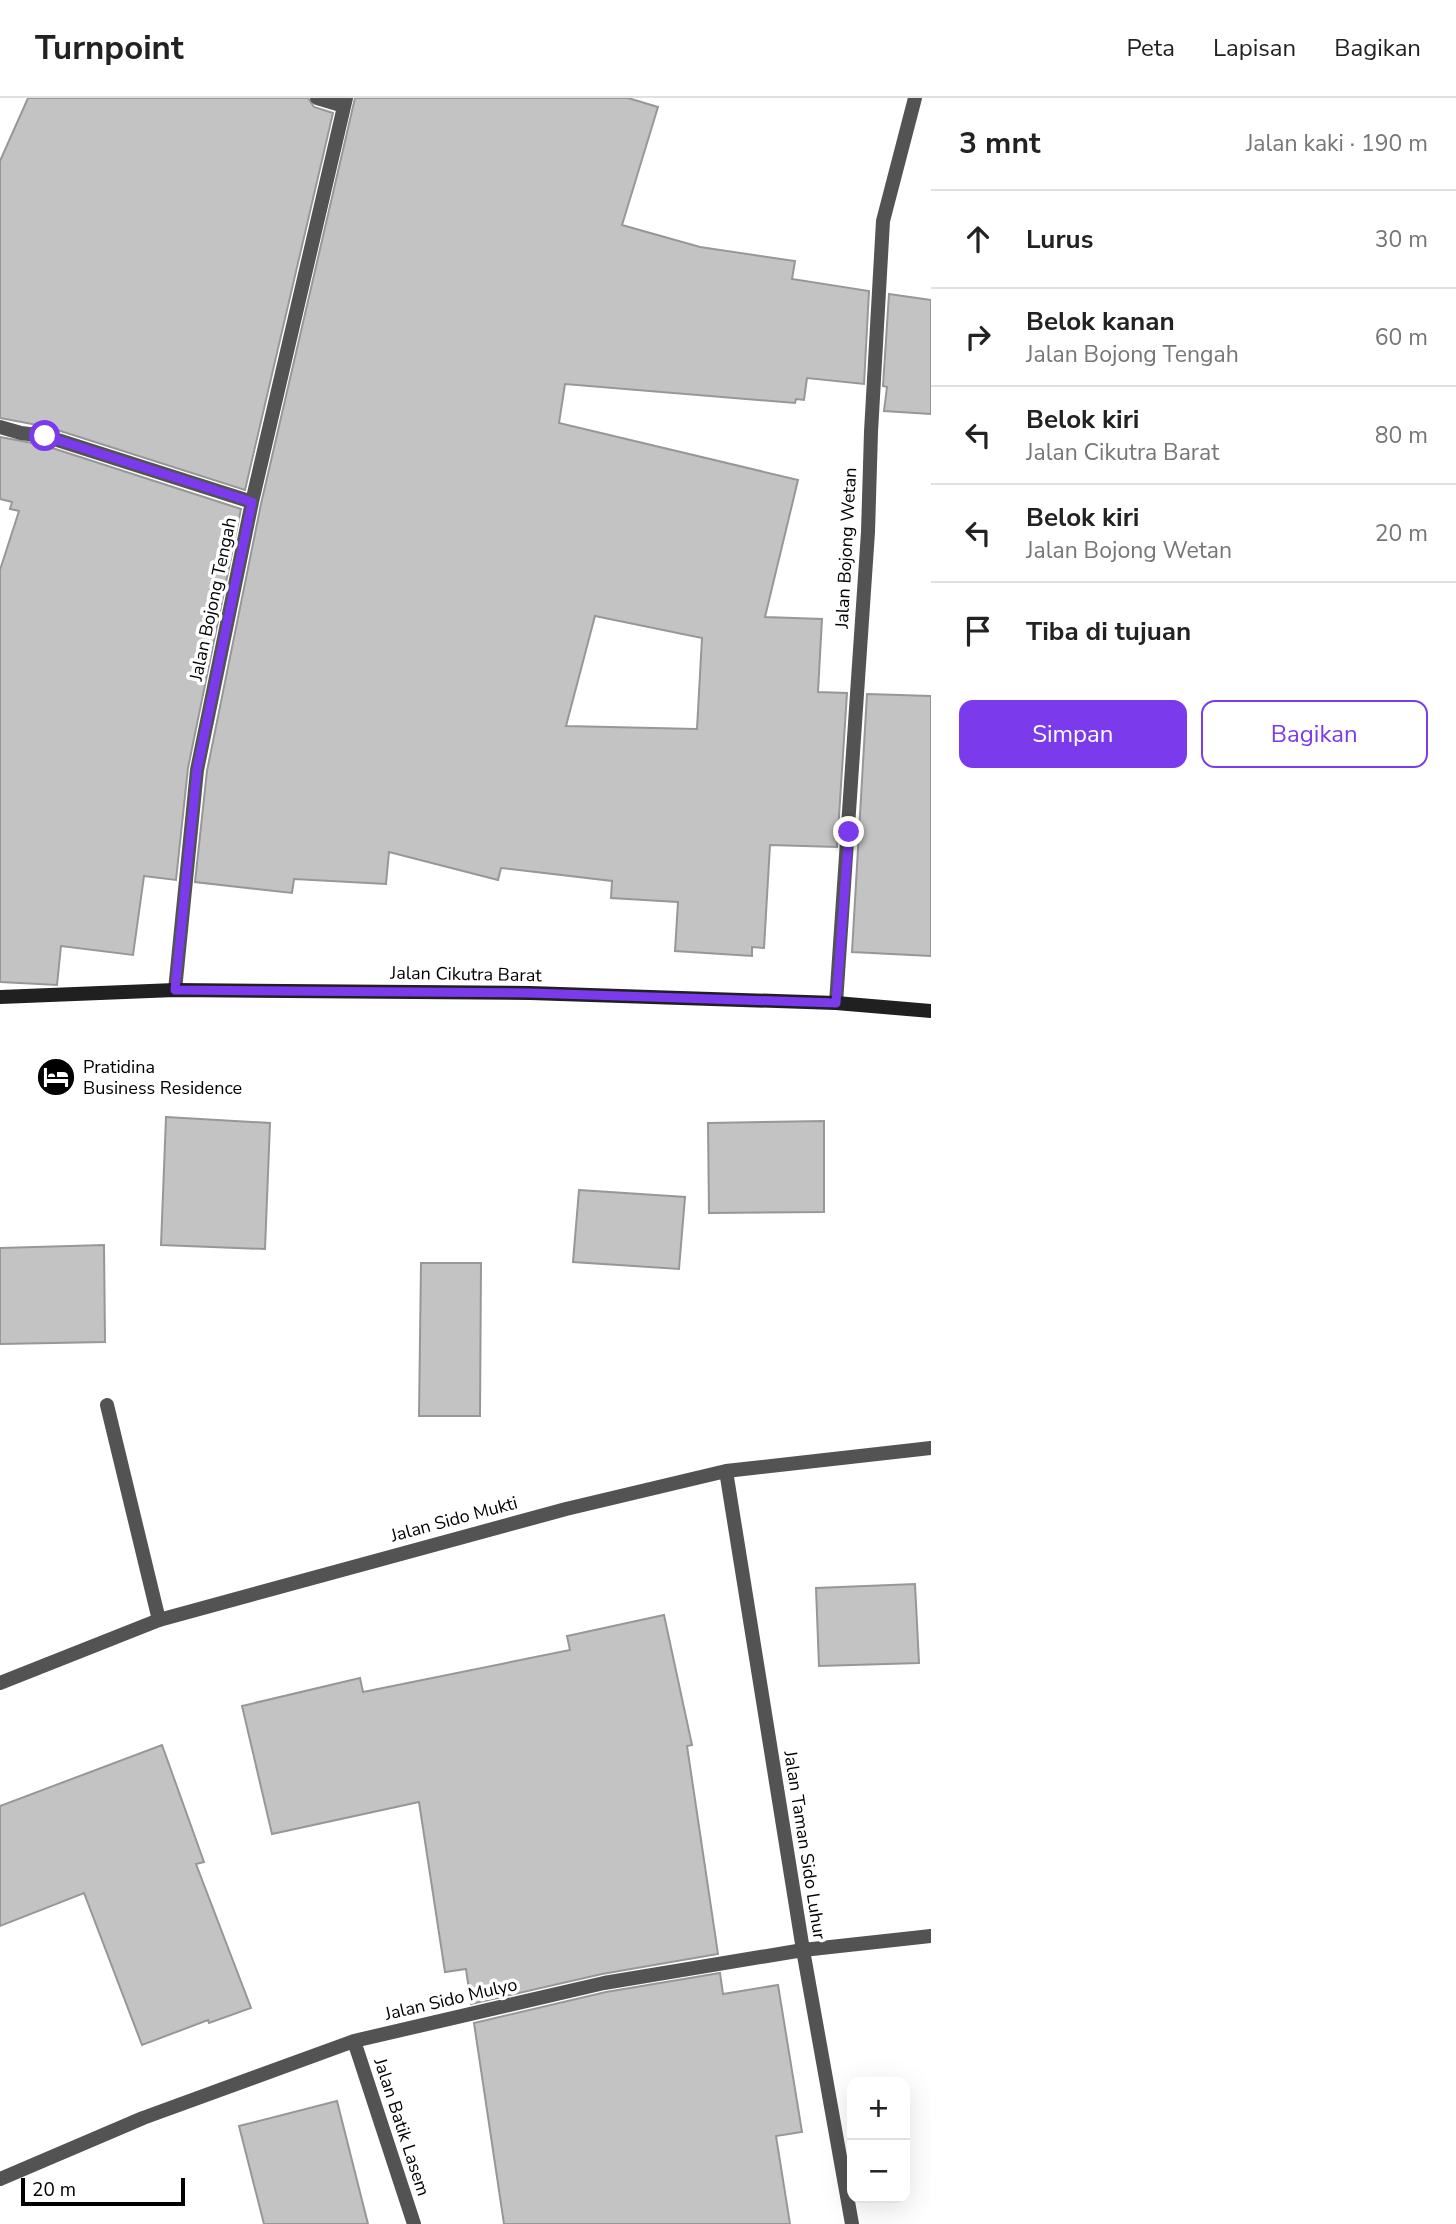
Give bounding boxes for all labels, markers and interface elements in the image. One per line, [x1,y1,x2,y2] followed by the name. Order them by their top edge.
[35,26,184,71] text: Turnpoint
[1126,32,1175,64] text: Peta
[1213,32,1296,64] text: Lapisan
[1334,32,1421,64] text: Bagikan
[959,123,1040,164] text: 3 mnt
[1246,128,1428,159] text: Jalan kaki · 190 m
[959,220,997,258] icon: ahead
[1026,222,1093,257] text: Lurus
[1375,224,1428,255] text: 30 m
[1026,304,1175,339] text: Belok kanan
[959,318,997,356] icon: right
[1375,322,1428,353] text: 60 m
[1026,339,1239,370] text: Jalan Bojong Tengah
[1026,402,1139,437] text: Belok kiri
[959,416,997,454] icon: left
[29,420,60,451] route start
[1375,420,1428,451] text: 80 m
[1026,437,1219,468] text: Jalan Cikutra Barat
[830,467,862,630] street label: Jalan Bojong Wetan
[1026,500,1139,535] text: Belok kiri
[959,514,997,552] icon: left
[184,515,242,684] street label: Jalan Bojong Tengah
[1375,518,1428,549] text: 20 m
[1026,535,1232,566] text: Jalan Bojong Wetan
[959,612,997,650] icon: arrive
[1026,614,1191,649] text: Tiba di tujuan
[959,700,1187,768] button: Simpan
[1201,700,1428,768] button: Bagikan
[833,816,864,847] route end
[389,961,542,987] street label: Jalan Cikutra Barat
[83,1055,242,1100] place label: Pratidina Business Residence
[35,1056,77,1098] hotel icon: Pratidina Business Residence
[387,1491,520,1548] street label: Jalan Sido Mukti
[778,1748,832,1942] street label: Jalan Taman Sido Luhur
[381,1972,520,2026] street label: Jalan Sido Mulyo
[368,2054,436,2199] street label: Jalan Batik Lasem
[847,2077,910,2203] map controls
[847,2077,910,2140] button: +
[847,2140,910,2203] button: −
[21,2175,186,2207] scale bar
[32,2177,76,2203] text: 20 m

